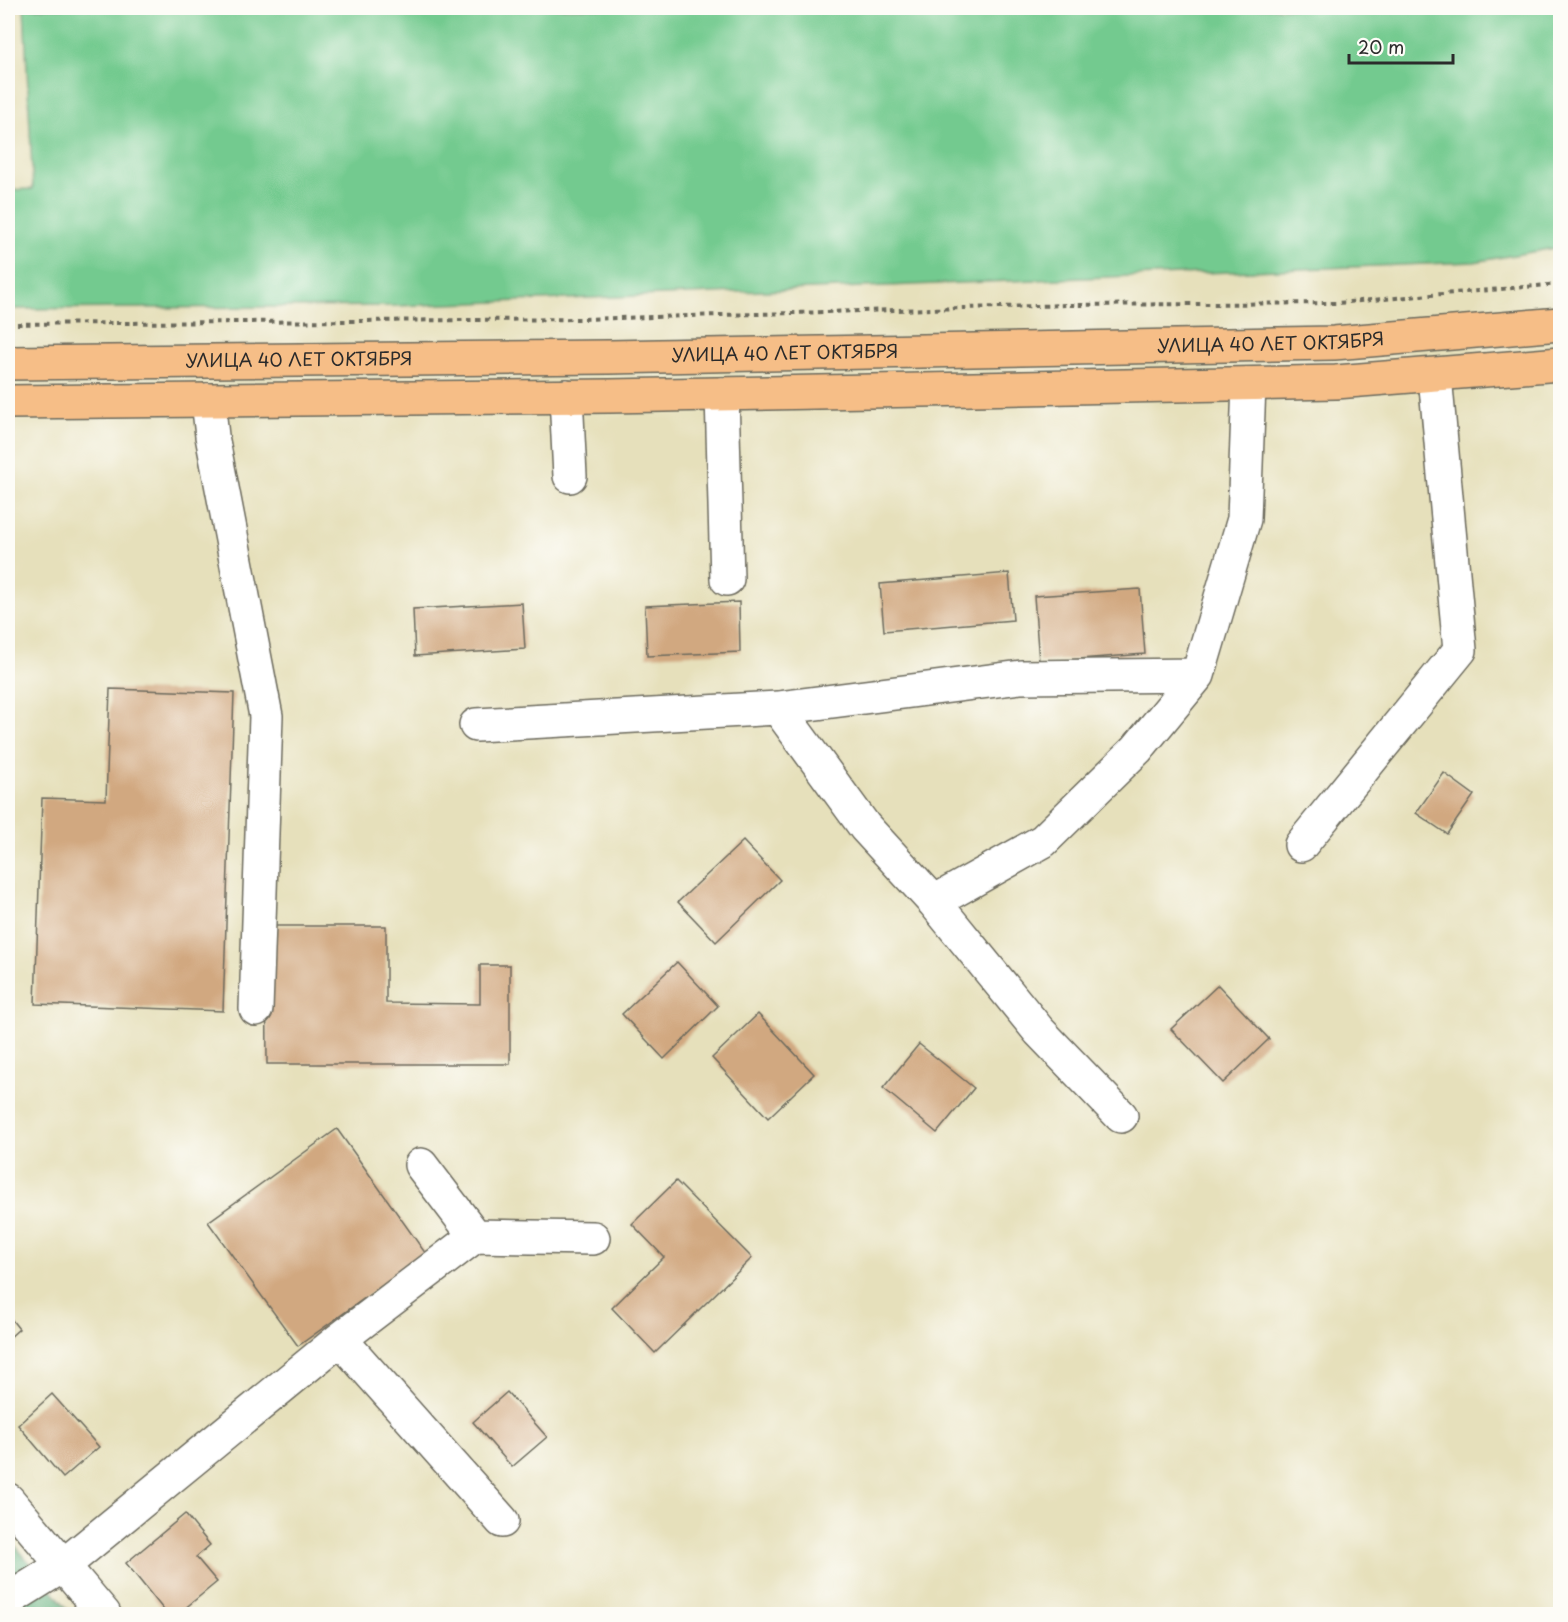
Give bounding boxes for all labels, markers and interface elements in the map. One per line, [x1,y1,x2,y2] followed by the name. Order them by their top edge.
[1349,27,1452,65] scale bar
[1358,33,1404,60] text: 20 m
[1157,324,1385,358] street label: УЛИЦА 40 ЛЕТ ОКТЯБРЯ
[671,336,899,368] street label: УЛИЦА 40 ЛЕТ ОКТЯБРЯ
[185,344,413,373] street label: УЛИЦА 40 ЛЕТ ОКТЯБРЯ

